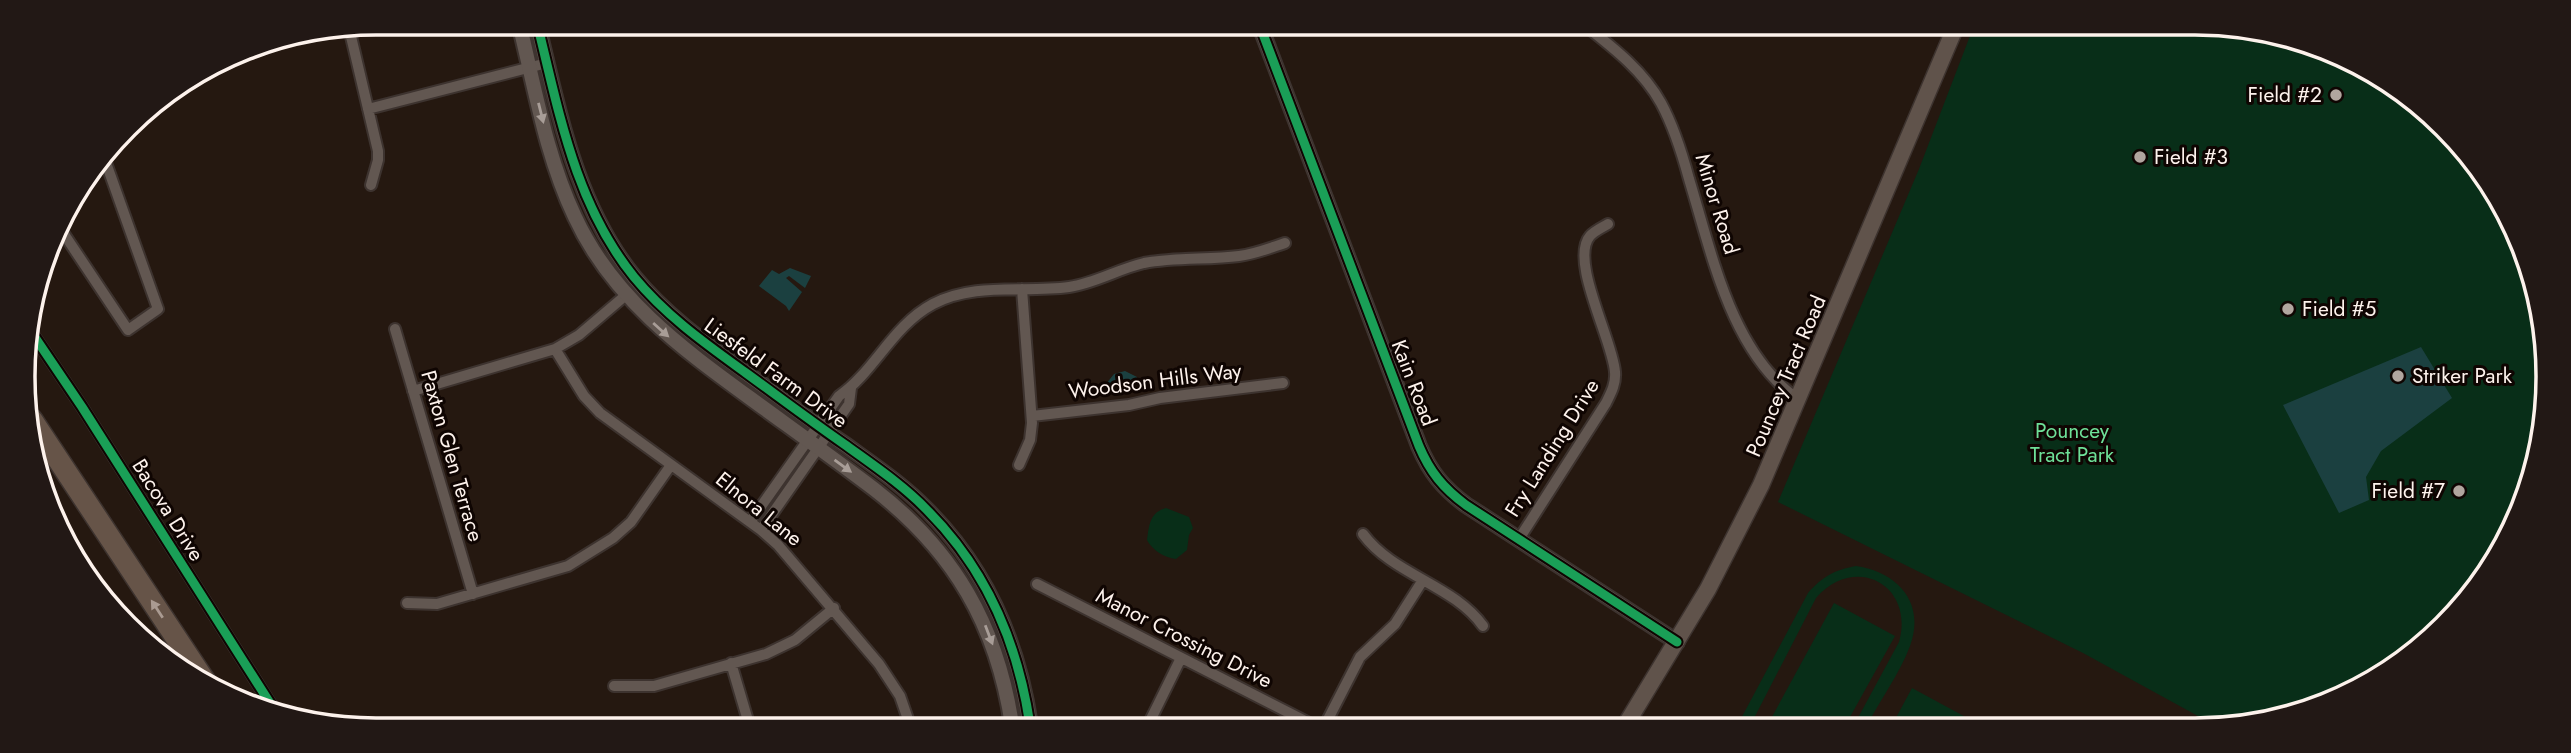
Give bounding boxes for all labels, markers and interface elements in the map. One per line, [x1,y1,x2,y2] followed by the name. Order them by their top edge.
[2247,80,2322,110] place label: Field #2
[2328,87,2344,103] marker: Field #2
[536,102,547,124] one-way arrow
[2154,142,2228,172] place label: Field #3
[2132,149,2148,165] marker: Field #3
[1687,150,1747,258] street label: Minor Road
[1738,291,1834,461] street label: Pouncey Tract Road
[2302,294,2376,324] place label: Field #5
[2280,301,2296,317] marker: Field #5
[698,311,854,435] street label: Liesfeld Farm Drive
[652,322,670,338] one-way arrow
[1384,336,1444,430] street label: Kain Road
[1067,355,1244,406] street label: Woodson Hills Way
[2412,361,2513,391] place label: Striker Park
[413,367,491,545] street label: Paxton Glen Terrace
[2390,368,2406,384] marker: Striker Park
[1498,373,1607,523] street label: Fry Landing Drive
[2030,416,2115,470] park label: Pouncey Tract Park
[125,453,211,567] street label: Bacova Drive
[834,459,852,473] one-way arrow
[709,465,809,553] street label: Elnora Lane
[2371,476,2445,506] place label: Field #7
[2451,483,2467,499] marker: Field #7
[1091,581,1277,696] street label: Manor Crossing Drive
[151,599,164,618] one-way arrow
[983,625,994,646] one-way arrow

